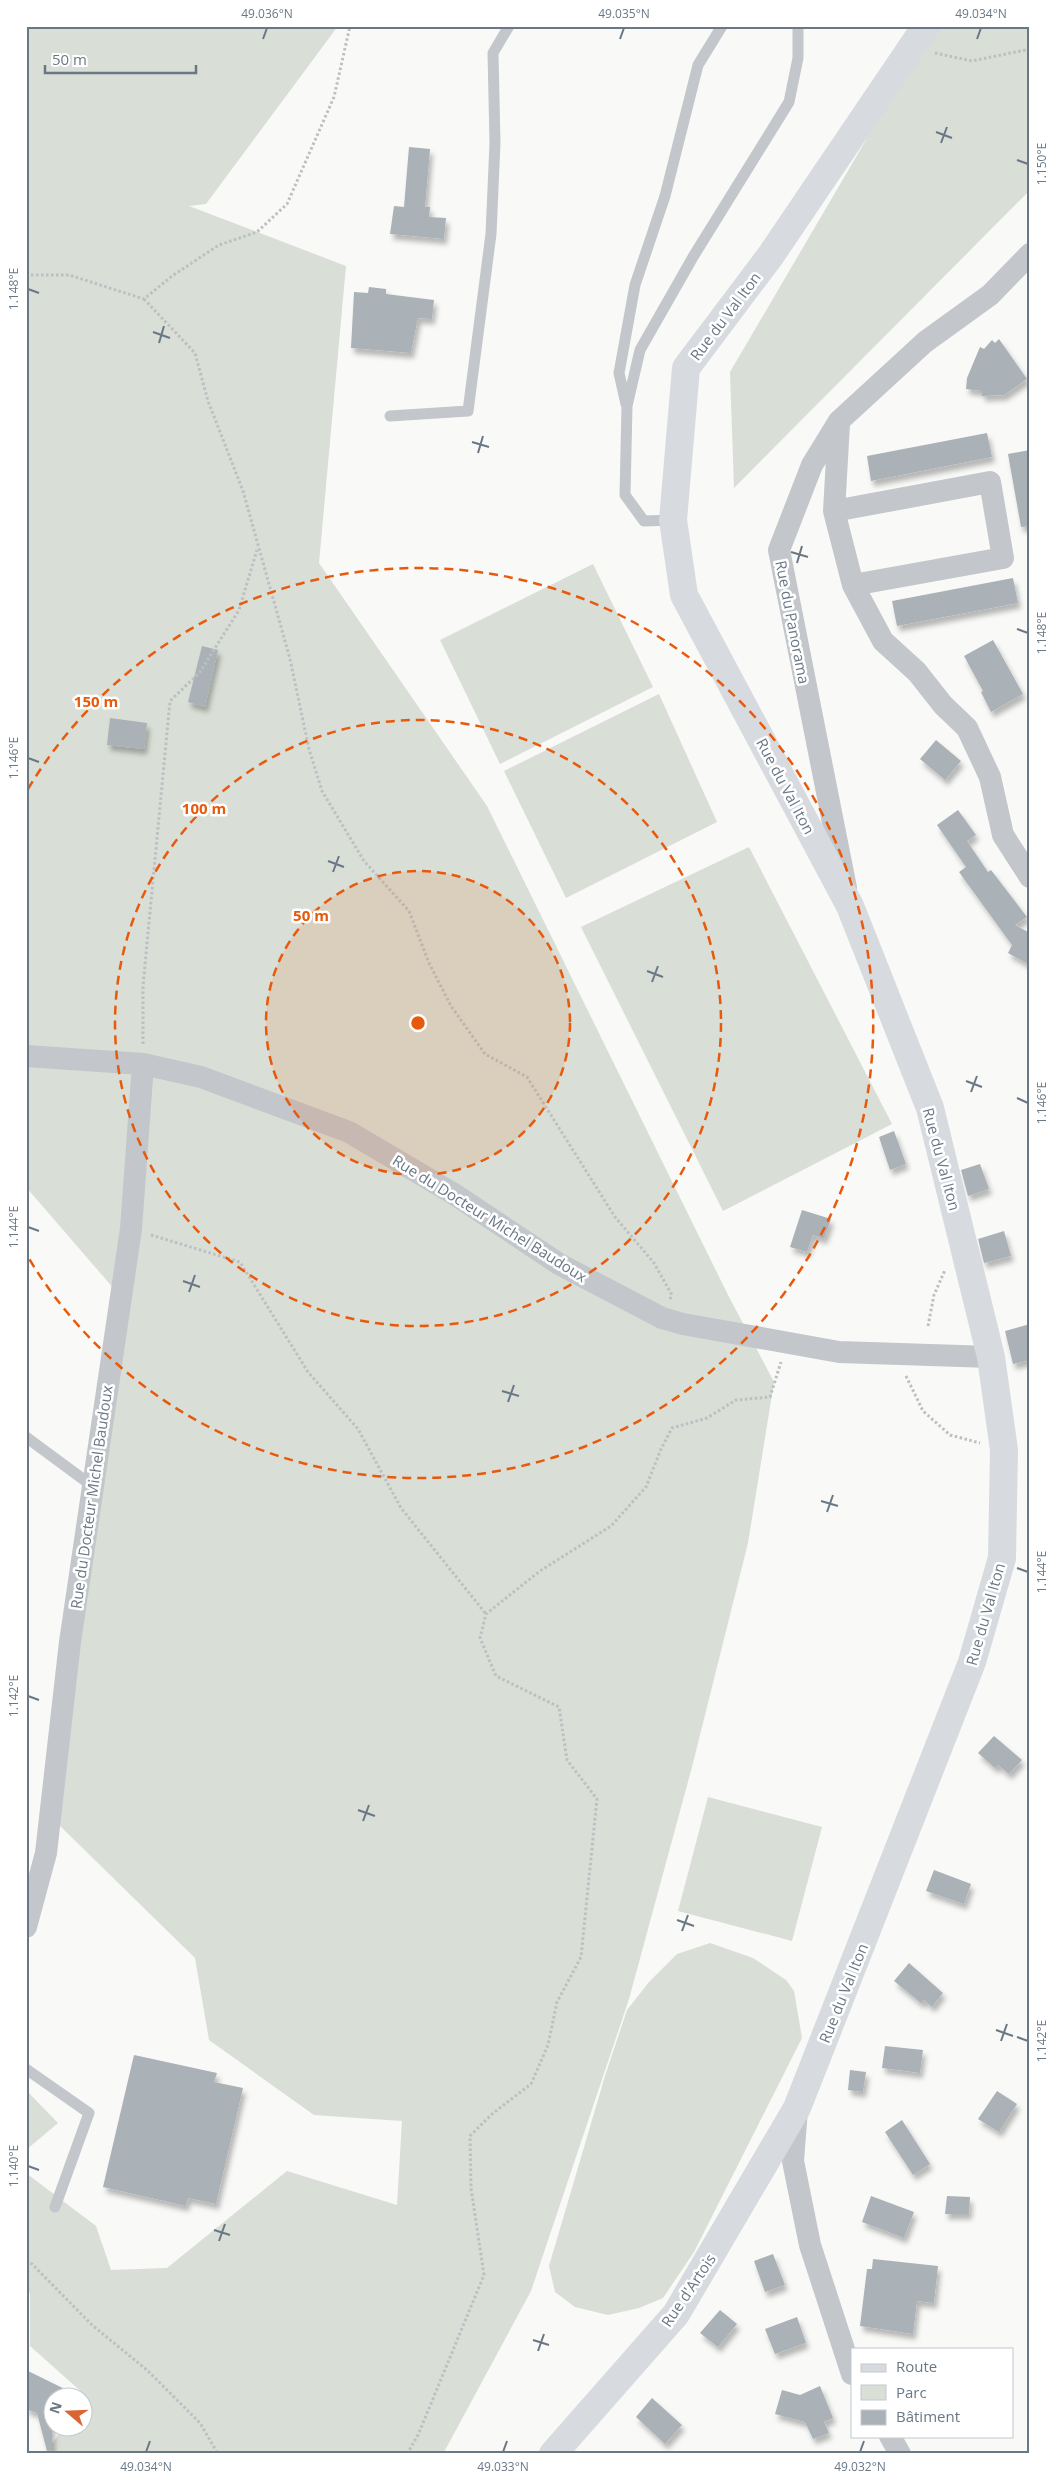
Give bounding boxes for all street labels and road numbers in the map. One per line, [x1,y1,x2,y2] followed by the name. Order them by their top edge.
[685,268,765,364] street label: Rue du Val Iton
[771,559,815,685] street label: Rue du Panorama
[752,735,820,837] street label: Rue du Val Iton
[919,1105,965,1213] street label: Rue du Val Iton
[389,1150,591,1286] street label: Rue du Docteur Michel Baudoux
[65,1384,117,1610] street label: Rue du Docteur Michel Baudoux
[961,1560,1009,1668] street label: Rue du Val Iton
[814,1940,872,2046] street label: Rue du Val Iton
[656,2250,720,2330] street label: Rue d'Artois

